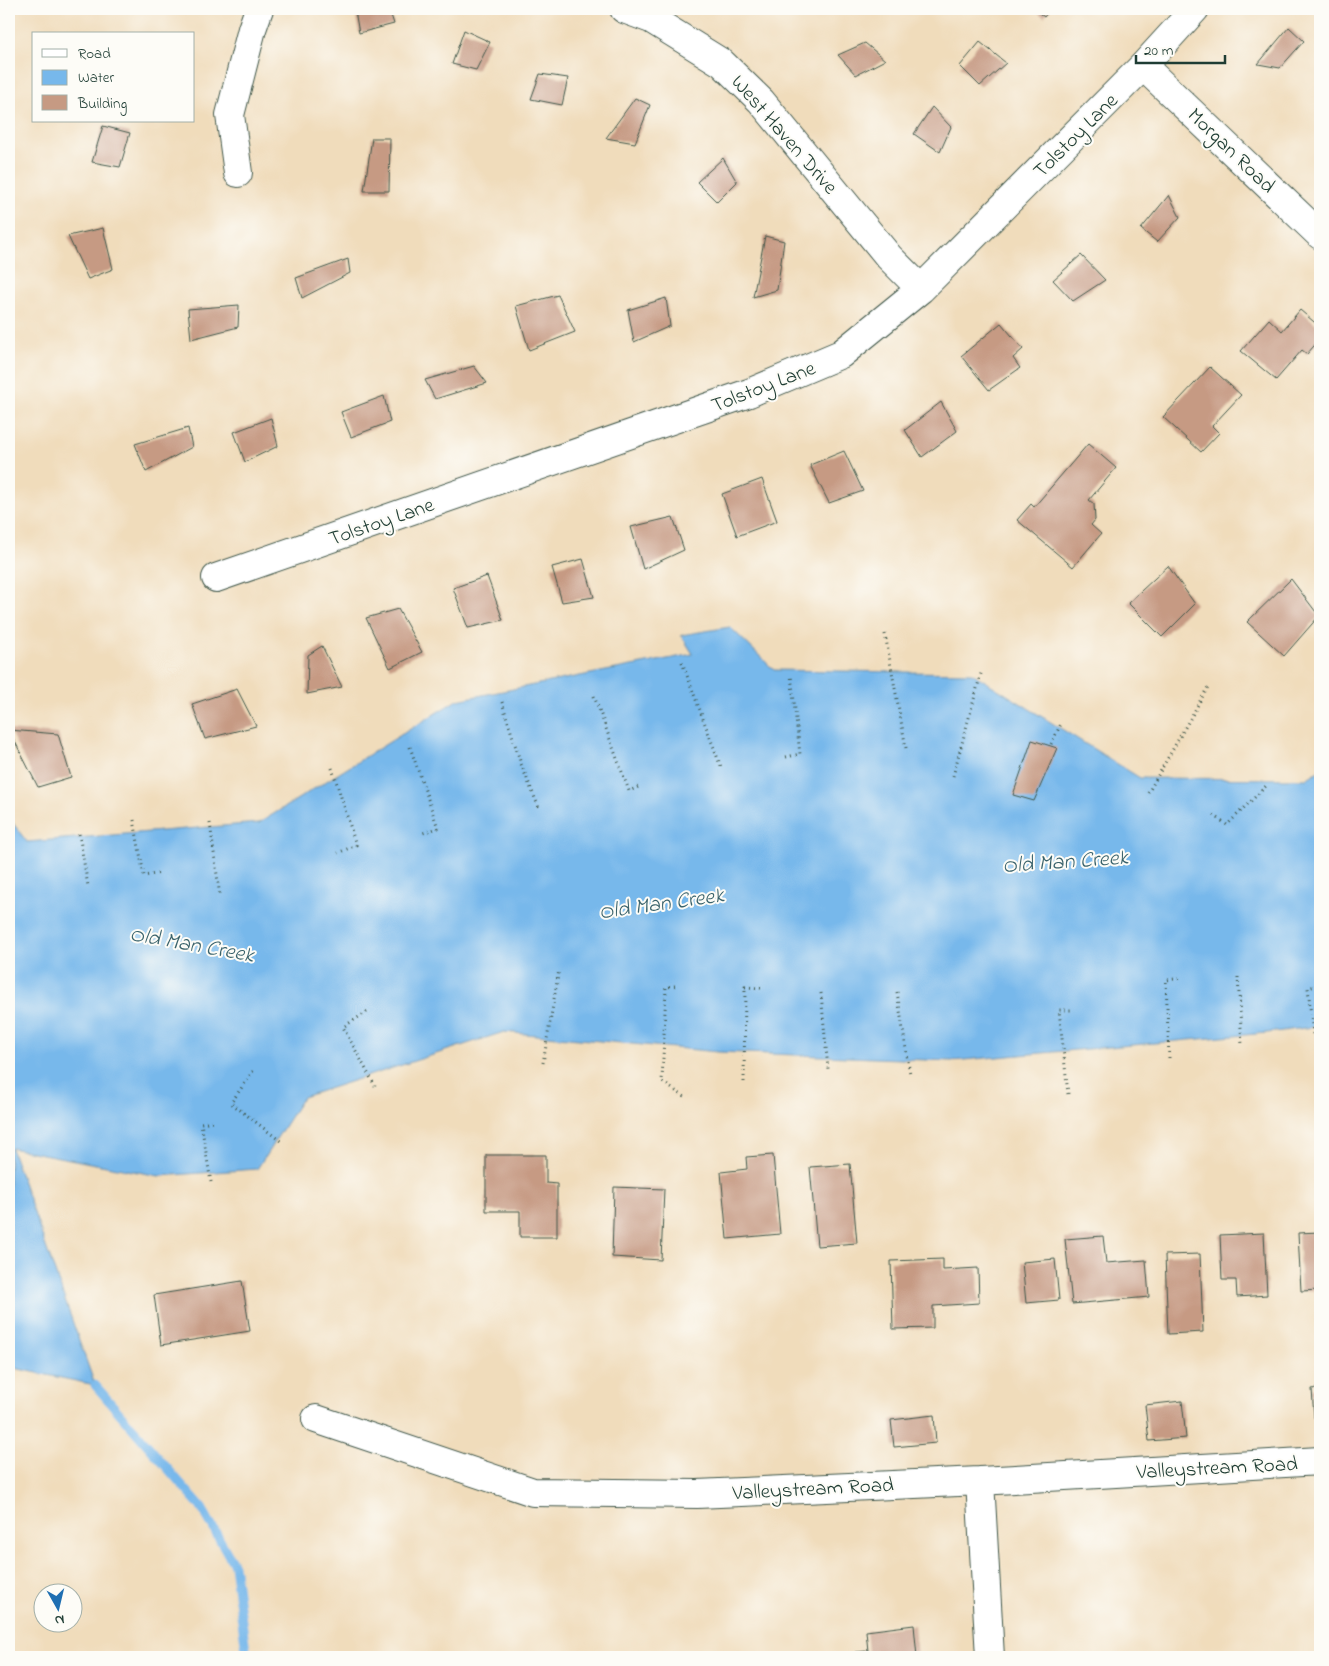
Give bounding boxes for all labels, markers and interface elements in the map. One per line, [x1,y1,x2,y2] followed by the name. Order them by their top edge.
[32,32,195,122] legend
[1136,32,1225,64] scale bar
[1144,40,1174,62] text: 20 m
[78,43,111,65] text: Road
[78,67,114,89] text: Water
[723,69,844,202] street label: West Haven Drive
[1027,87,1128,187] street label: Tolstoy Lane
[77,93,127,116] text: Building
[1178,102,1282,203] street label: Morgan Road
[707,354,821,423] street label: Tolstoy Lane
[325,491,439,557] street label: Tolstoy Lane
[1001,843,1130,883] water label: Old Man Creek
[597,880,727,930] water label: Old Man Creek
[127,919,258,973] water label: Old Man Creek
[1135,1450,1299,1490] street label: Valleystream Road
[731,1471,895,1511] street label: Valleystream Road
[32,1584,82,1634] north arrow
[53,1608,66,1630] text: N

